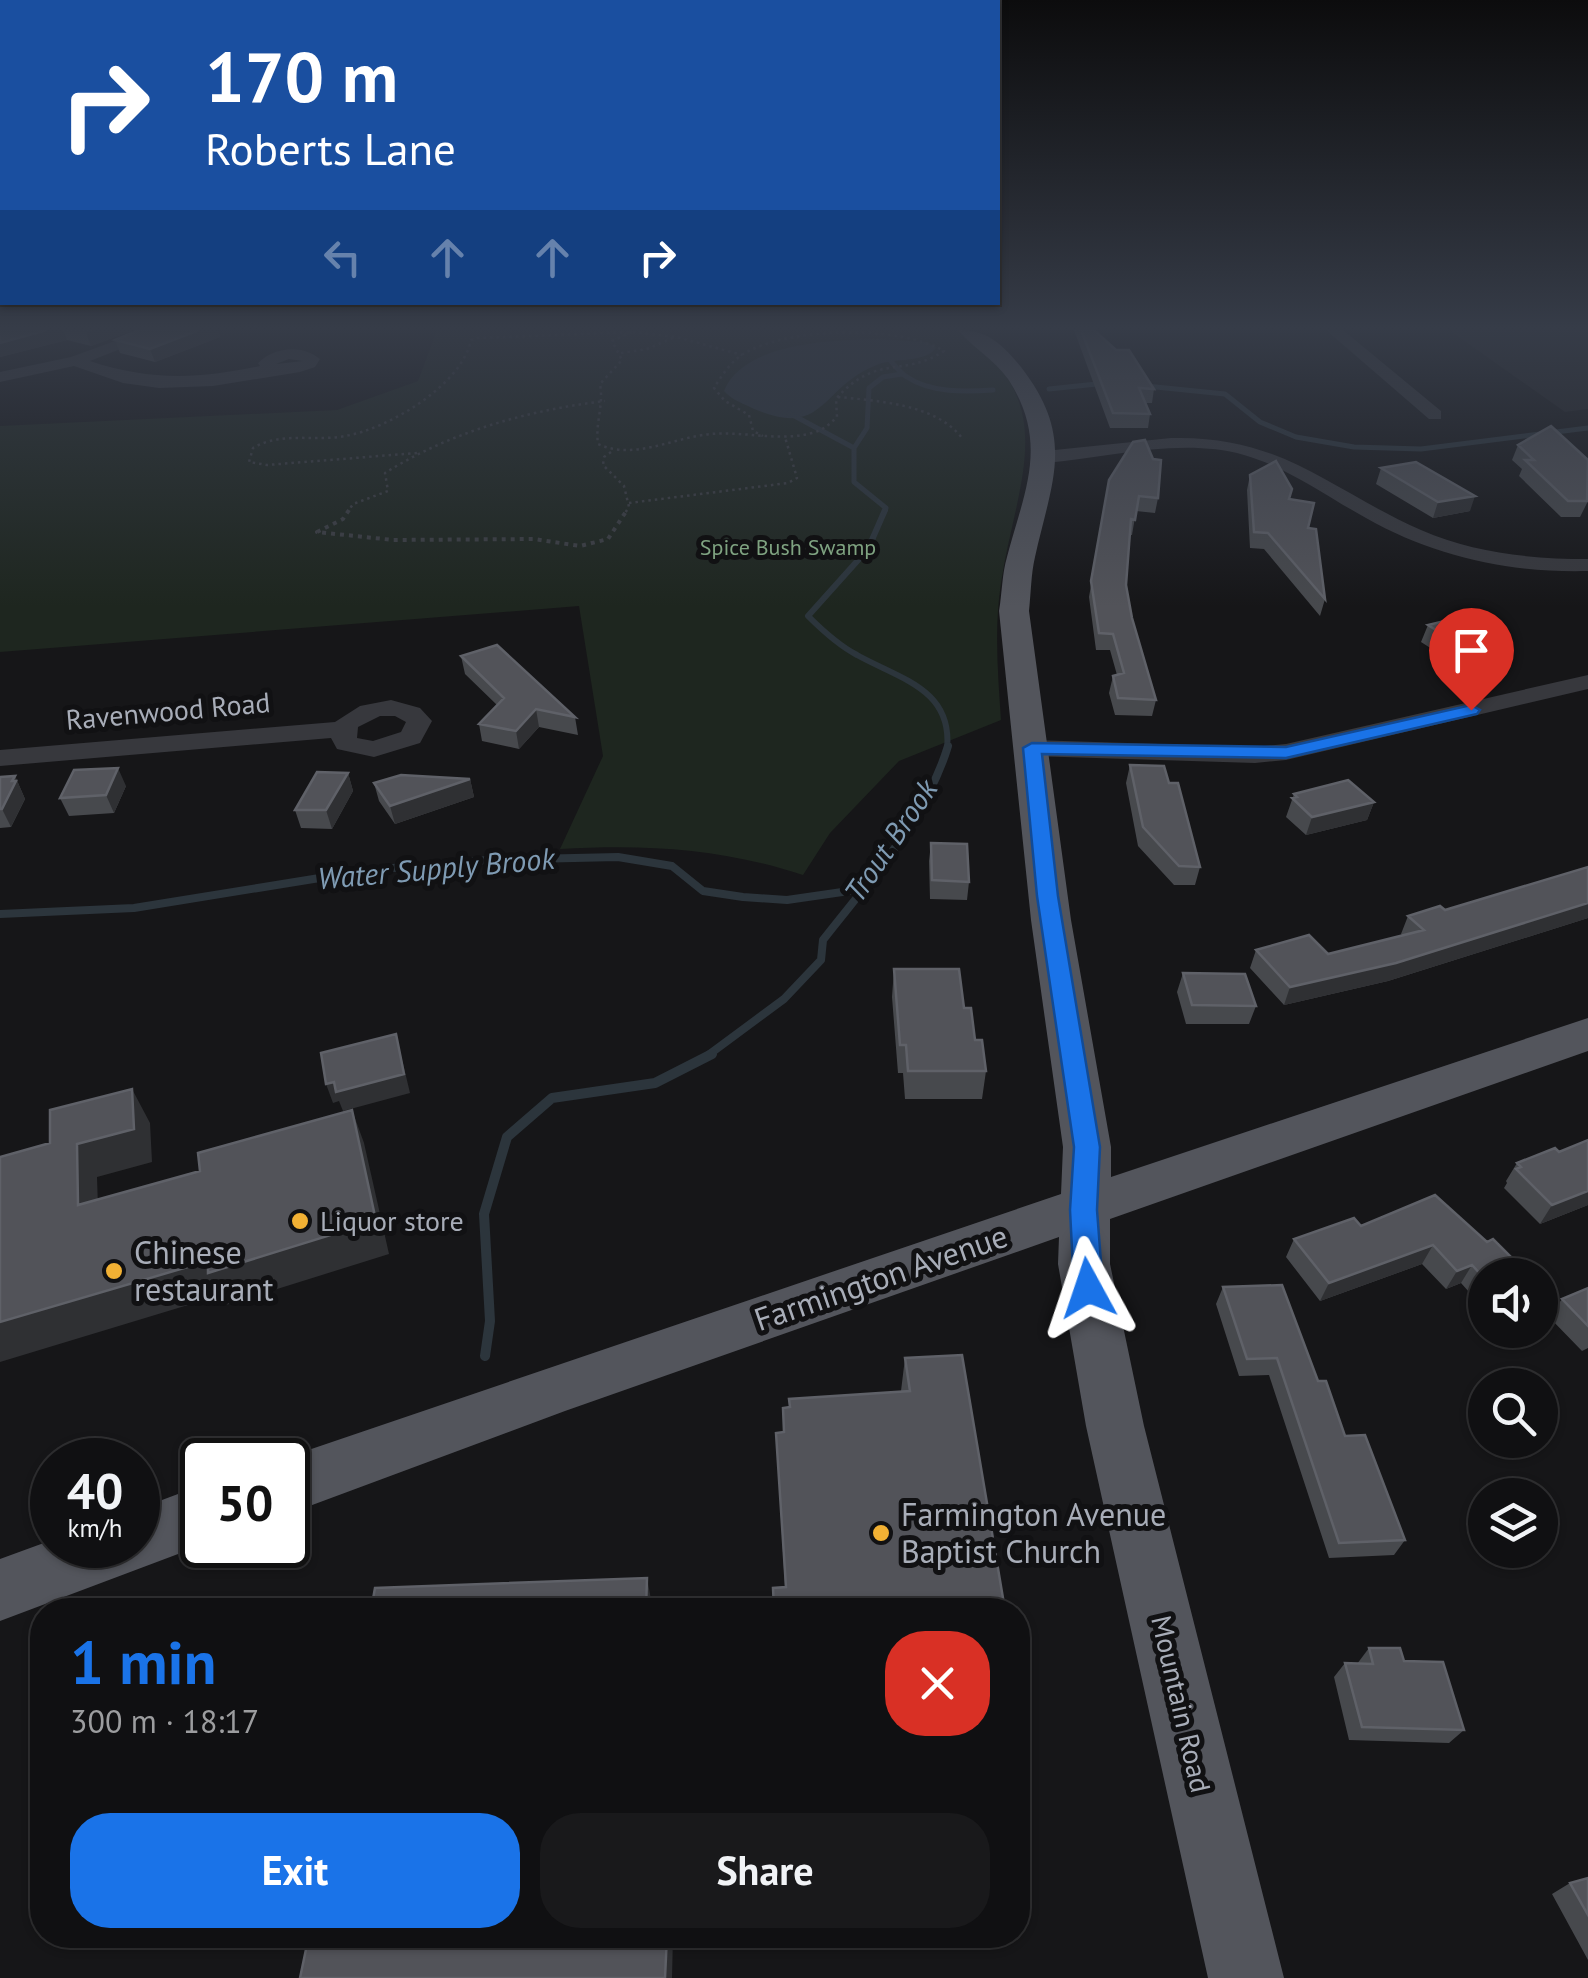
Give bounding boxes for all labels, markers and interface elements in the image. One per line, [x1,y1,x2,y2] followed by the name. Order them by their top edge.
[205,31,398,121] text: 170 m
[40,40,170,170] icon: right
[205,119,456,177] text: Roberts Lane
[315,230,370,285] icon: left
[420,230,475,285] icon: ahead
[525,230,580,285] icon: ahead
[630,230,685,285] icon: right
[700,533,876,561] park label: Spice Bush Swamp
[1429,608,1514,711] pin
[1444,623,1499,678] icon: arrive
[64,683,272,738] street label: Ravenwood Road
[834,770,946,909] water label: Trout Brook
[316,838,558,897] water label: Water Supply Brook
[320,1202,464,1239] place label: Liquor store
[289,1210,311,1232] marker: Liquor store
[748,1214,1013,1340] street label: Farmington Avenue
[134,1231,274,1310] place label: Chinese restaurant
[1036,1236,1140,1340] position arrow
[1468,1258,1558,1568] map controls
[1468,1258,1558,1348] button: sound
[103,1260,125,1282] marker: Chinese restaurant
[1468,1368,1558,1458] button: search
[180,1438,310,1568] speed limit sign: 50
[67,1458,123,1523] text: 40
[1468,1478,1558,1568] button: layers
[901,1493,1166,1572] place label: Farmington Avenue Baptist Church
[68,1512,122,1544] text: km/h
[870,1522,892,1544] marker: Farmington Avenue Baptist Church
[1143,1612,1220,1796] street label: Mountain Road
[70,1623,216,1701] text: 1 min
[885,1631,990,1736] button: close
[70,1700,259,1742] text: 300 m · 18:17
[70,1813,520,1928] button: Exit
[540,1813,990,1928] button: Share

